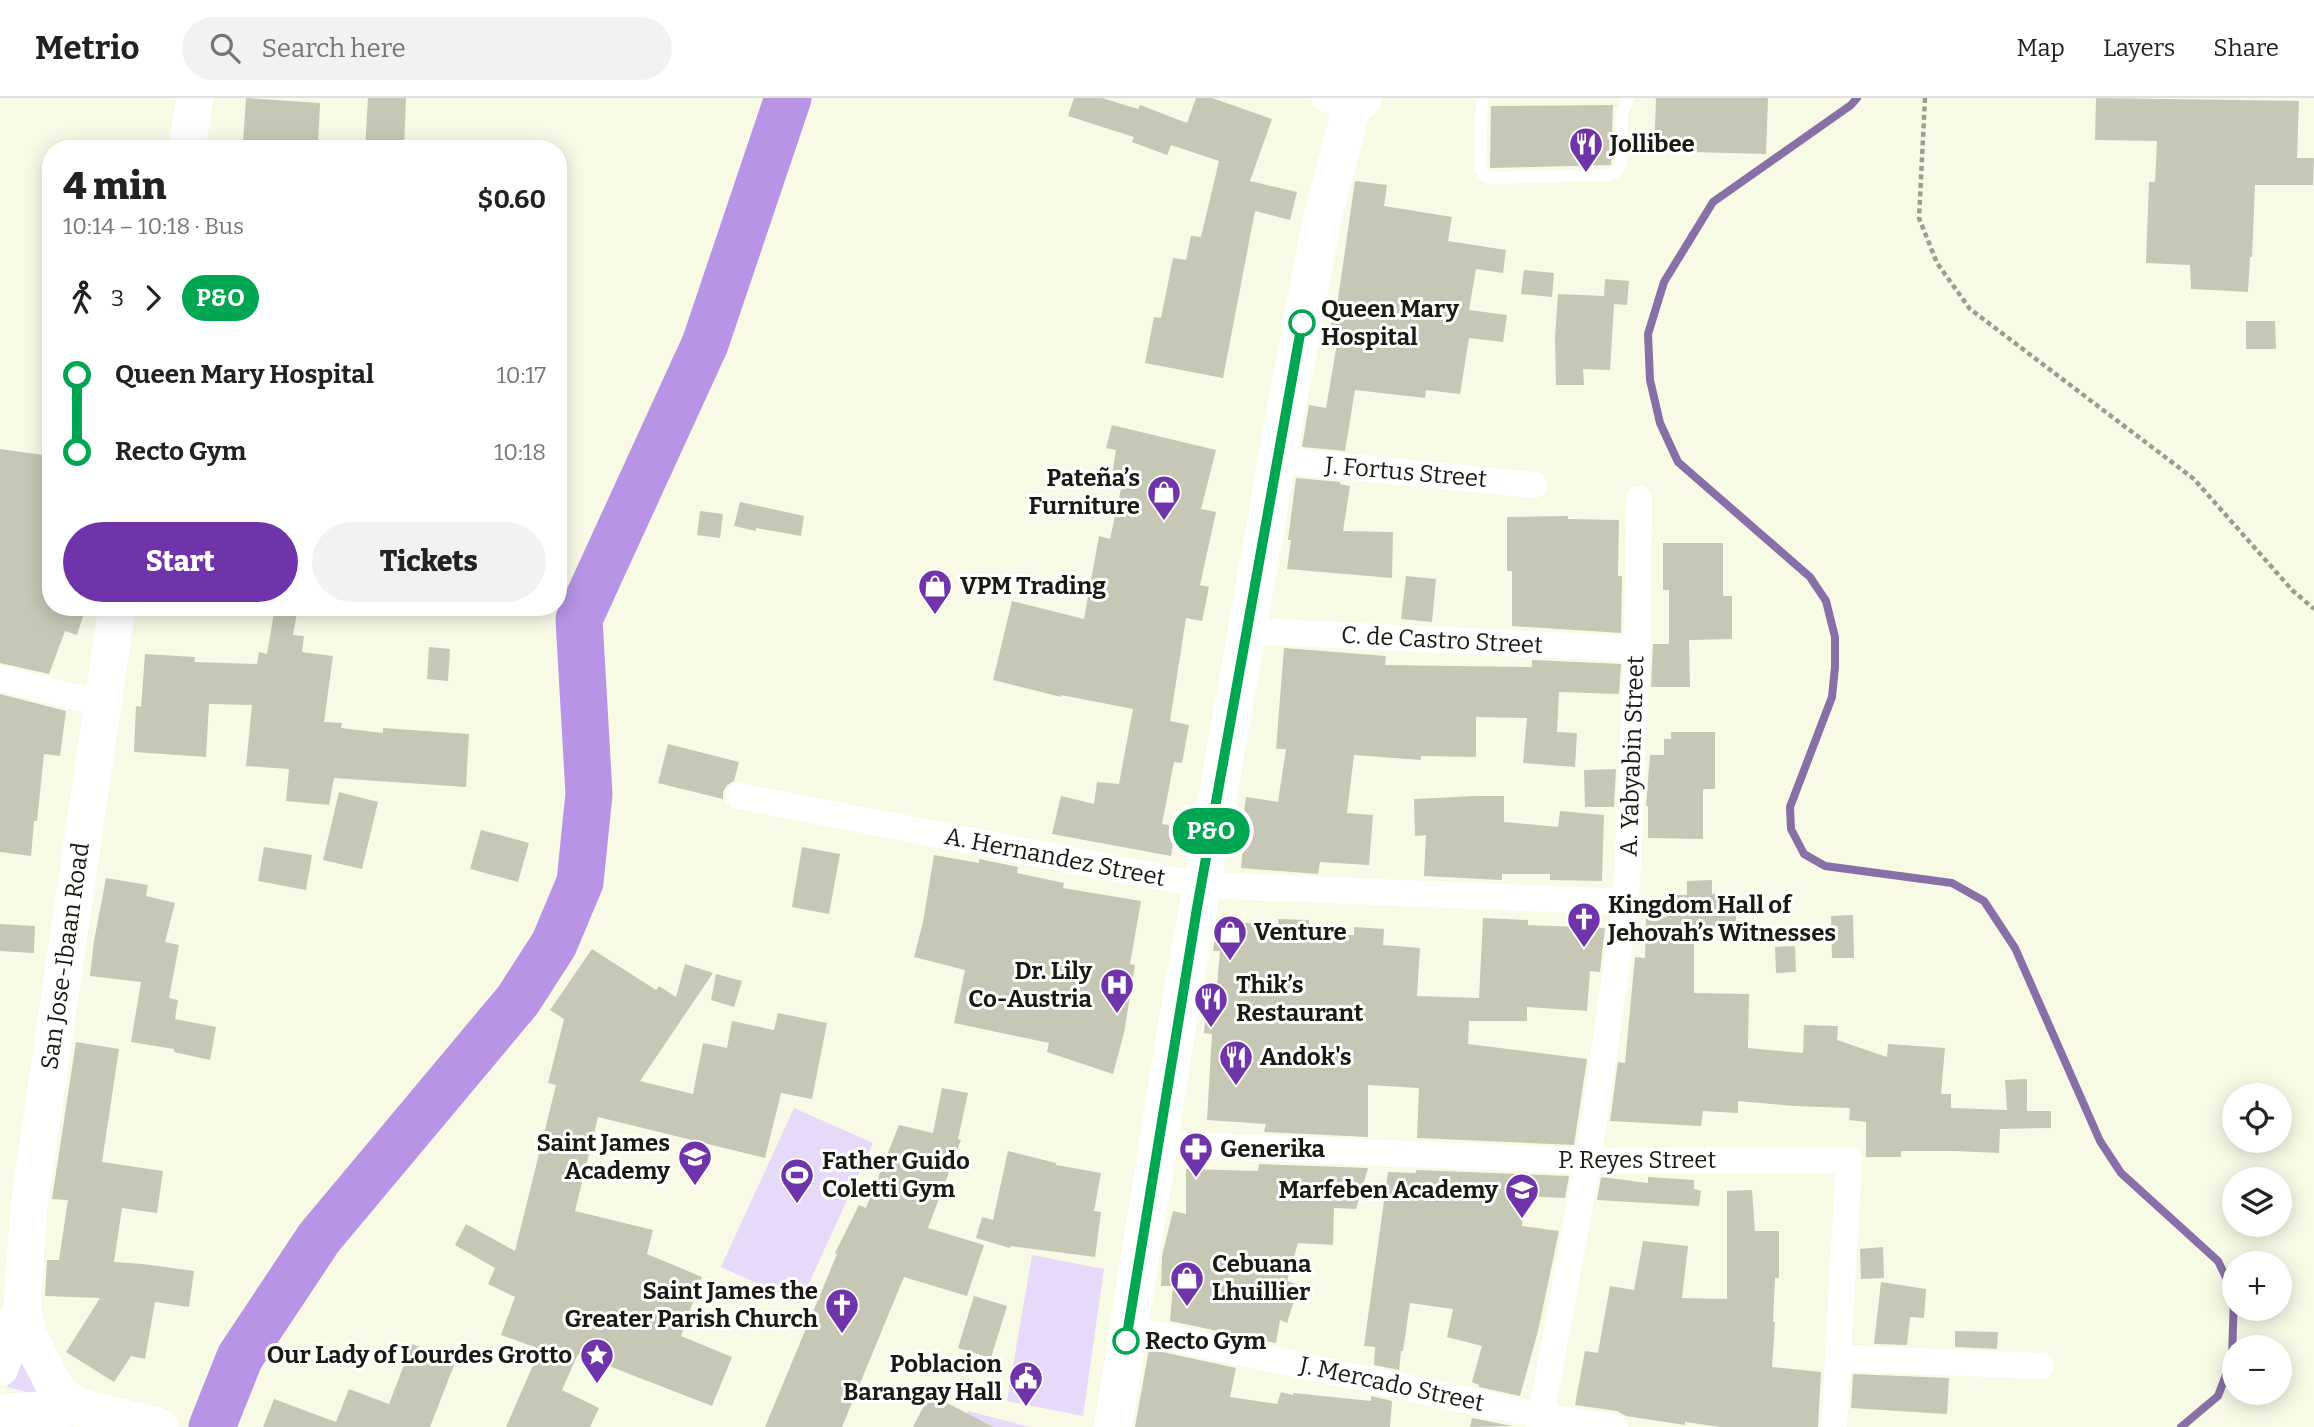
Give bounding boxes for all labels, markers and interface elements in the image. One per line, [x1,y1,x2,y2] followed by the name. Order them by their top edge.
[182,17,672,80] search box
[35,28,140,68] text: Metrio
[206,29,244,67] icon: search
[262,33,406,64] text: Search here
[2017,34,2065,62] text: Map
[2103,34,2175,62] text: Layers
[2213,34,2279,62] text: Share
[1567,125,1605,174] restaurant icon: Jollibee
[1608,130,1695,158] place label: Jollibee
[63,163,166,209] text: 4 min
[478,184,546,215] text: $0.60
[63,212,244,240] text: 10:14 – 10:18 · Bus
[63,279,101,317] icon: walk
[134,279,172,317] icon: forward
[111,284,124,312] text: 3
[196,284,245,312] text: P&O
[1321,295,1460,351] place label: Queen Mary Hospital
[1289,310,1315,336] marker: Queen Mary Hospital
[115,359,374,390] text: Queen Mary Hospital
[496,361,546,389] text: 10:17
[115,436,246,467] text: Recto Gym
[494,438,546,466] text: 10:18
[1323,451,1488,493] street label: J. Fortus Street
[1029,464,1140,520] place label: Pateña’s Furniture
[1145,473,1183,522] shop icon: Pateña’s Furniture
[63,522,298,602] button: Start
[312,522,546,602] button: Tickets
[916,567,954,616] shop icon: VPM Trading
[960,572,1106,600] place label: VPM Trading
[1341,621,1544,659] street label: C. de Castro Street
[1614,655,1650,857] street label: A. Yabyabin Street
[1171,808,1251,854] line badge: P&O
[1187,817,1235,845] text: P&O
[942,822,1168,892] street label: A. Hernandez Street
[35,841,95,1071] street label: San Jose-Ibaan Road
[1606,891,1836,947] place label: Kingdom Hall of Jehovah’s Witnesses
[1565,900,1603,949] church icon: Kingdom Hall of Jehovah’s Witnesses
[1211,913,1249,962] shop icon: Venture
[1254,918,1347,946] place label: Venture
[968,957,1093,1013] place label: Dr. Lily Co-Austria
[1098,966,1136,1015] hospital icon: Dr. Lily Co-Austria
[1236,971,1364,1027] place label: Thik’s Restaurant
[1192,980,1230,1029] restaurant icon: Thik’s Restaurant
[1217,1038,1255,1087] restaurant icon: Andok's
[1260,1043,1352,1071] place label: Andok's
[2222,1083,2292,1405] map controls
[2222,1083,2292,1153] button: locate
[536,1129,671,1185] place label: Saint James Academy
[1177,1130,1215,1179] pharmacy icon: Generika
[1220,1135,1326,1163] place label: Generika
[676,1138,714,1187] school or university icon: Saint James Academy
[1558,1146,1716,1174] street label: P. Reyes Street
[822,1147,970,1203] place label: Father Guido Coletti Gym
[778,1156,816,1205] sports icon: Father Guido Coletti Gym
[2222,1167,2292,1237] button: layers
[1503,1171,1541,1220] school or university icon: Marfeben Academy
[1278,1176,1499,1204] place label: Marfeben Academy
[1212,1250,1312,1306] place label: Cebuana Lhuillier
[2222,1251,2292,1321] button: +
[1168,1259,1206,1308] shop icon: Cebuana Lhuillier
[564,1277,818,1333] place label: Saint James the Greater Parish Church
[823,1286,861,1335] church icon: Saint James the Greater Parish Church
[1145,1327,1266,1355] place label: Recto Gym
[1113,1328,1139,1354] marker: Recto Gym
[2222,1335,2292,1405] button: −
[578,1336,616,1385] place icon: Our Lady of Lourdes Grotto
[267,1341,572,1369] place label: Our Lady of Lourdes Grotto
[843,1350,1003,1406] place label: Poblacion Barangay Hall
[1296,1351,1487,1417] street label: J. Mercado Street
[1007,1359,1045,1408] public building icon: Poblacion Barangay Hall

